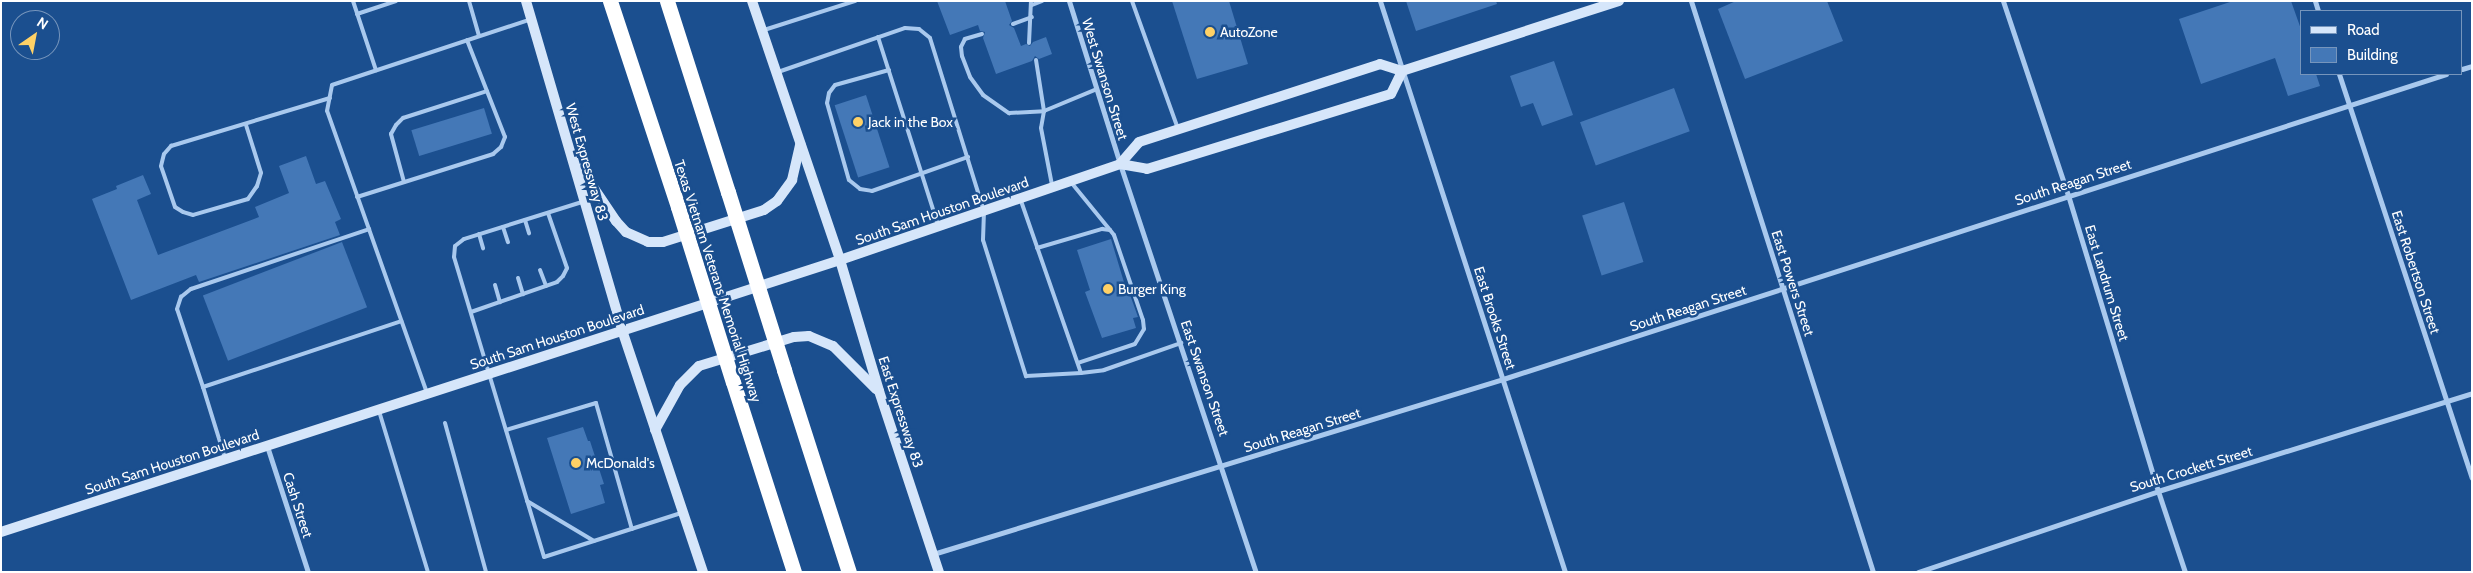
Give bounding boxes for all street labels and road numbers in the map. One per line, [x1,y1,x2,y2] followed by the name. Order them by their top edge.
[1078,16,1132,142] street label: West Swanson Street
[562,101,612,223] street label: West Expressway 83
[2013,155,2133,209] street label: South Reagan Street
[671,158,765,404] street label: Texas Vietnam Veterans Memorial Highway
[853,173,1031,249] street label: South Sam Houston Boulevard
[2388,208,2444,336] street label: East Robertson Street
[2081,223,2133,343] street label: East Landrum Street
[1768,228,1818,338] street label: East Powers Street
[1470,264,1520,372] street label: East Brooks Street
[1628,281,1748,335] street label: South Reagan Street
[468,301,646,373] street label: South Sam Houston Boulevard
[1177,318,1233,438] street label: East Swanson Street
[875,354,927,470] street label: East Expressway 83
[1242,404,1362,456] street label: South Reagan Street
[83,426,261,498] street label: South Sam Houston Boulevard
[2128,442,2254,496] street label: South Crockett Street
[280,470,316,540] street label: Cash Street

